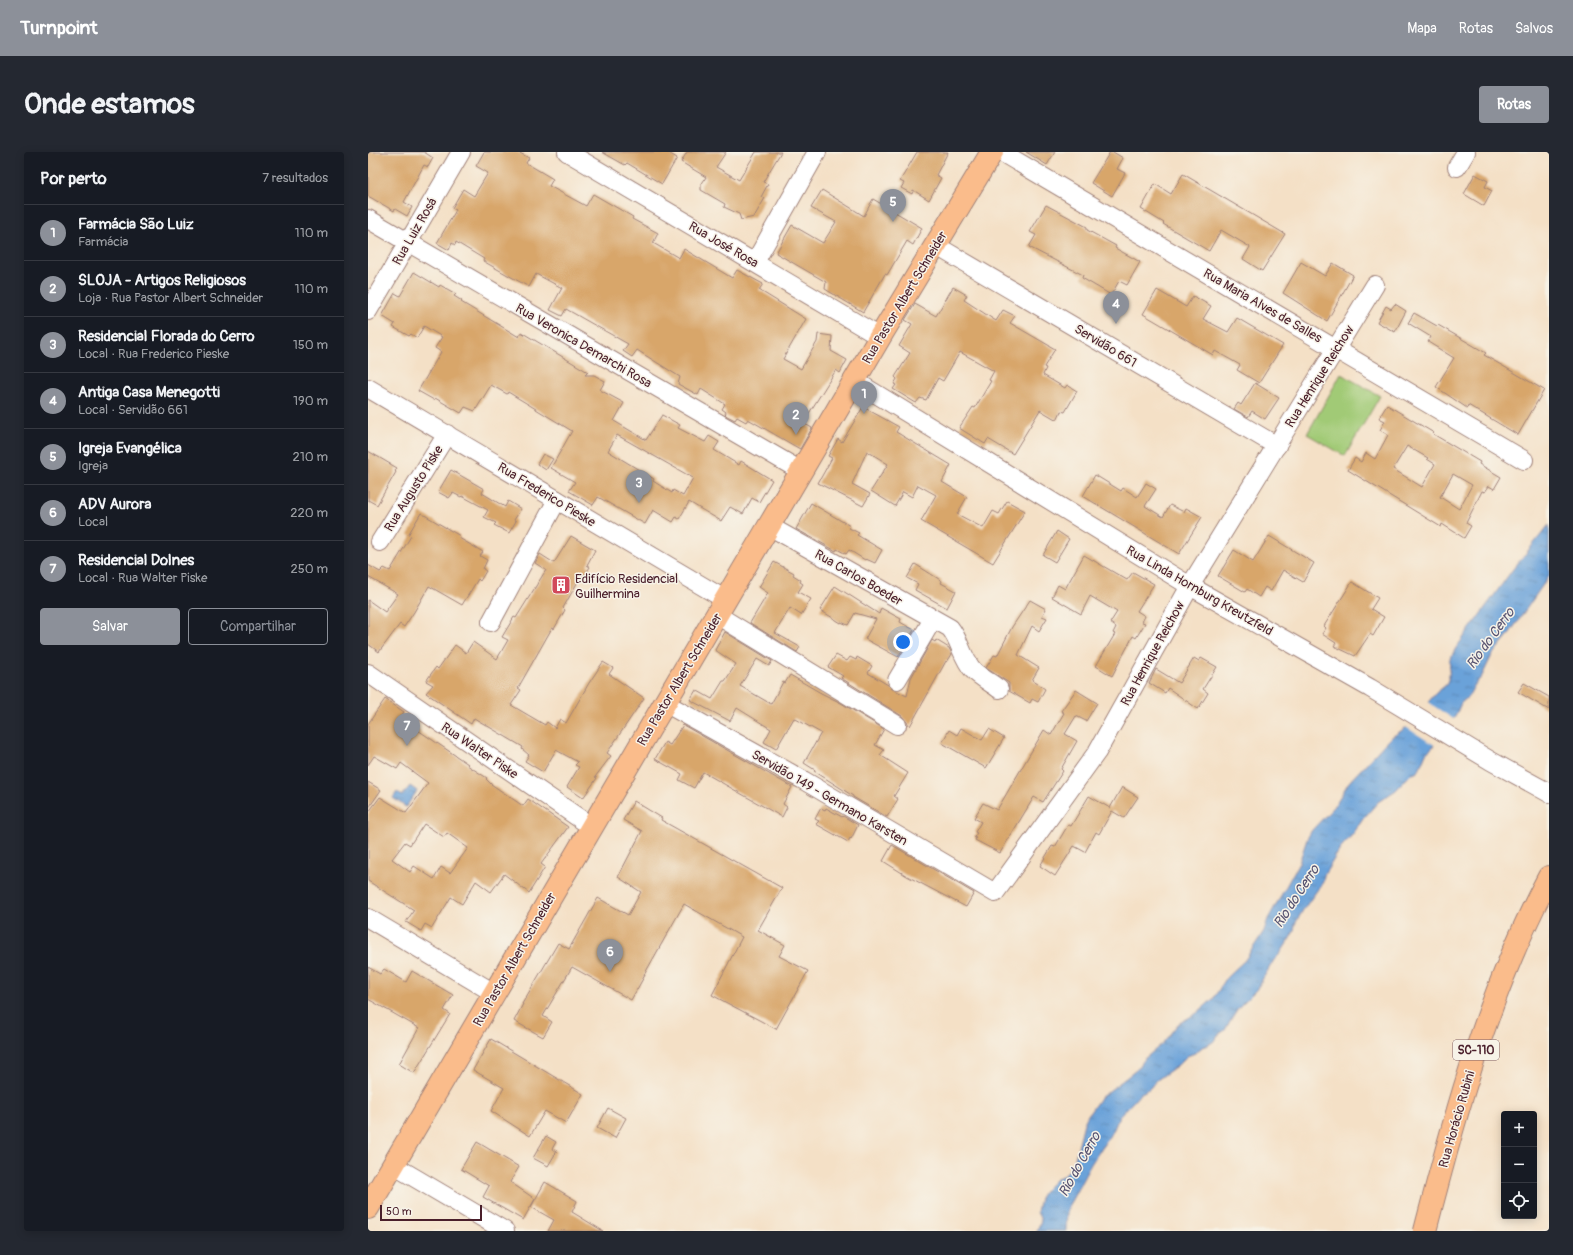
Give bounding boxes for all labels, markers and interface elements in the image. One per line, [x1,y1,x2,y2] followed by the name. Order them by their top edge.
[20,16,98,40] text: Turnpoint
[1407,20,1437,37] text: Mapa
[1459,20,1493,37] text: Rotas
[1515,20,1553,37] text: Salvos
[1479,86,1549,123] button: Rotas
[24,87,195,122] text: Onde estamos
[40,168,107,189] text: Por perto
[262,170,328,186] text: 7 resultados
[880,189,906,222] pin: 5
[389,195,441,268] street label: Rua Luiz Rosá
[78,215,194,234] text: Farmácia São Luiz
[686,218,761,271] street label: Rua José Rosa
[50,225,56,241] text: 1
[295,225,328,241] text: 110 m
[859,228,951,367] street label: Rua Pastor Albert Schneider
[78,234,128,250] text: Farmácia
[1200,265,1325,346] street label: Rua Maria Alves de Salles
[78,271,246,290] text: SLOJA - Artigos Religiosos
[49,281,57,297] text: 2
[295,281,328,297] text: 110 m
[78,290,263,306] text: Loja · Rua Pastor Albert Schneider
[1103,291,1129,324] pin: 4
[513,300,654,391] street label: Rua Veronica Demarchi Rosa
[1071,321,1140,371] street label: Servidão 661
[1282,322,1358,431] street label: Rua Henrique Reichow
[78,327,255,346] text: Residencial Florada do Cerro
[49,337,57,353] text: 3
[293,337,328,353] text: 150 m
[78,346,229,362] text: Local · Rua Frederico Pieske
[851,381,877,414] pin: 1
[78,383,220,402] text: Antiga Casa Menegotti
[49,393,57,409] text: 4
[293,393,328,409] text: 190 m
[78,402,188,418] text: Local · Servidão 661
[783,402,809,435] pin: 2
[78,439,182,458] text: Igreja Evangélica
[381,442,447,535] street label: Rua Augusto Piske
[49,449,57,465] text: 5
[292,449,328,465] text: 210 m
[78,458,108,474] text: Igreja
[495,459,599,531] street label: Rua Frederico Pieske
[626,470,652,503] pin: 3
[78,495,152,514] text: ADV Aurora
[49,505,57,521] text: 6
[290,505,328,521] text: 220 m
[78,514,108,530] text: Local
[1123,542,1276,639] street label: Rua Linda Hornburg Kreutzfeld
[812,546,906,610] street label: Rua Carlos Boeder
[78,551,194,570] text: Residencial Dolnes
[50,561,56,577] text: 7
[290,561,328,577] text: 250 m
[78,570,207,586] text: Local · Rua Walter Piske
[575,571,678,602] place label: Edifício Residencial Guilhermina
[550,574,572,596] building icon: Edifício Residencial Guilhermina
[1117,598,1188,709] street label: Rua Henrique Reichow
[1463,603,1519,672] water label: Rio do Cerro
[40,608,180,645] button: Salvar
[188,608,328,645] button: Compartilhar
[634,610,726,749] street label: Rua Pastor Albert Schneider
[893,632,913,652] your location
[394,713,420,746] pin: 7
[438,719,521,783] street label: Rua Walter Piske
[749,747,910,849] street label: Servidão 149 - Germano Karsten
[1270,861,1324,931] water label: Rio do Cerro
[470,889,560,1029] street label: Rua Pastor Albert Schneider
[597,939,623,972] pin: 6
[1453,1040,1499,1060] road number: SC-110
[1436,1069,1478,1169] street label: Rua Horácio Rubini
[1501,1111,1537,1219] map controls
[1501,1111,1537,1147] button: +
[1055,1128,1105,1199] water label: Rio do Cerro
[1501,1147,1537,1183] button: −
[1501,1183,1537,1219] button: locate
[380,1203,482,1222] scale bar
[386,1205,412,1218] text: 50 m

